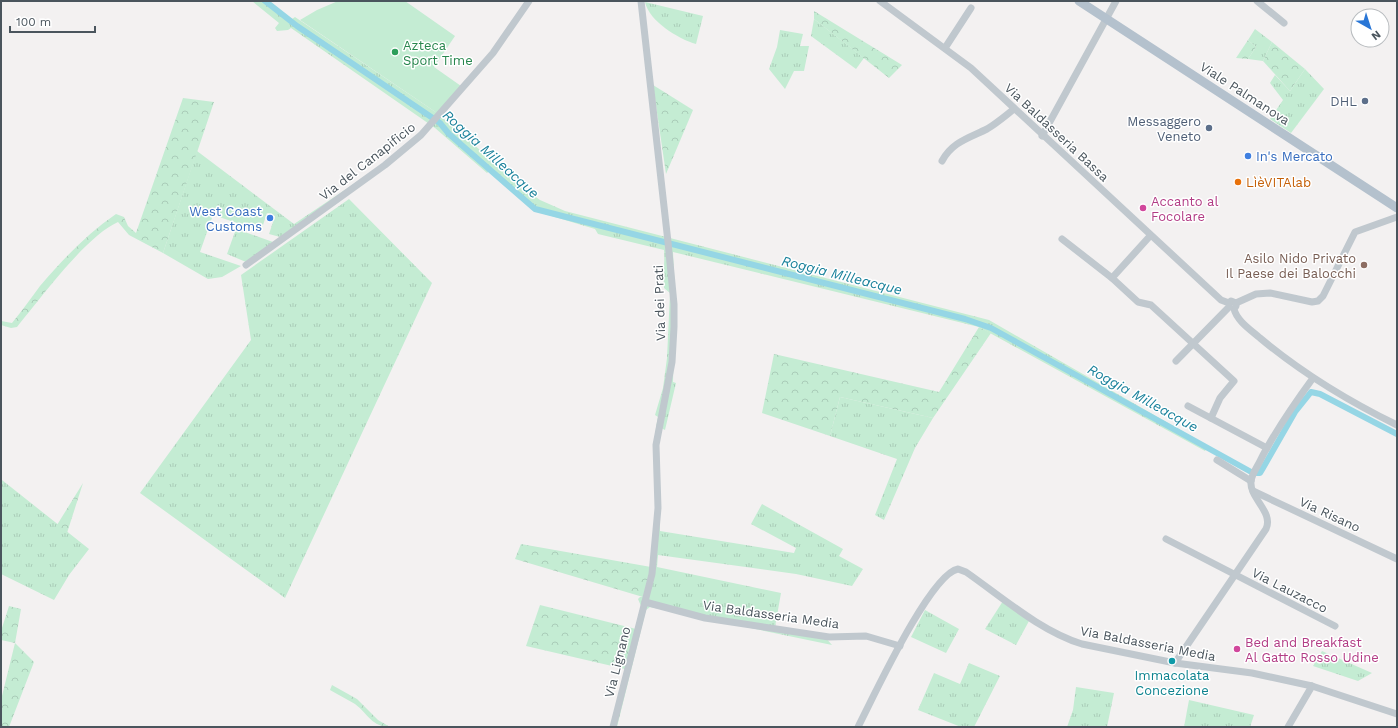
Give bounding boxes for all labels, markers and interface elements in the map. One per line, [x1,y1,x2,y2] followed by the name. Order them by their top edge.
[10,8,95,34] scale bar
[1350,8,1390,48] north arrow
[16,15,51,29] text: 100 m
[1369,28,1383,43] text: N
[403,38,473,68] place label: Azteca Sport Time
[390,47,400,57] marker: Azteca Sport Time
[1197,59,1293,128] street label: Viale Palmanova
[1001,80,1112,185] street label: Via Baldasseria Bassa
[1330,94,1357,109] place label: DHL
[1360,96,1370,106] marker: DHL
[440,107,542,201] water label: Roggia Milleacque
[1127,114,1201,144] place label: Messaggero Veneto
[316,119,418,203] street label: Via del Canapificio
[1204,123,1214,133] marker: Messaggero Veneto
[1256,149,1333,164] place label: In's Mercato
[1243,151,1253,161] marker: In's Mercato
[1246,175,1311,190] place label: LìèVITAlab
[1233,177,1243,187] marker: LìèVITAlab
[1151,194,1218,224] place label: Accanto al Focolare
[1138,203,1148,213] marker: Accanto al Focolare
[189,204,263,234] place label: West Coast Customs
[265,213,275,223] marker: West Coast Customs
[1225,251,1356,281] place label: Asilo Nido Privato Il Paese dei Balocchi
[780,252,904,298] water label: Roggia Milleacque
[1359,260,1369,270] marker: Asilo Nido Privato Il Paese dei Balocchi
[651,265,668,341] street label: Via dei Prati
[1085,361,1201,435] water label: Roggia Milleacque
[1297,494,1363,535] street label: Via Risano
[1249,565,1330,616] street label: Via Lauzacco
[702,597,841,632] street label: Via Baldasseria Media
[1079,623,1218,664] street label: Via Baldasseria Media
[601,625,634,699] street label: Via Lignano
[1245,635,1379,665] place label: Bed and Breakfast Al Gatto Rosso Udine
[1232,644,1242,654] marker: Bed and Breakfast Al Gatto Rosso Udine
[1167,656,1177,666] marker: Immacolata Concezione
[1135,668,1210,698] place label: Immacolata Concezione

